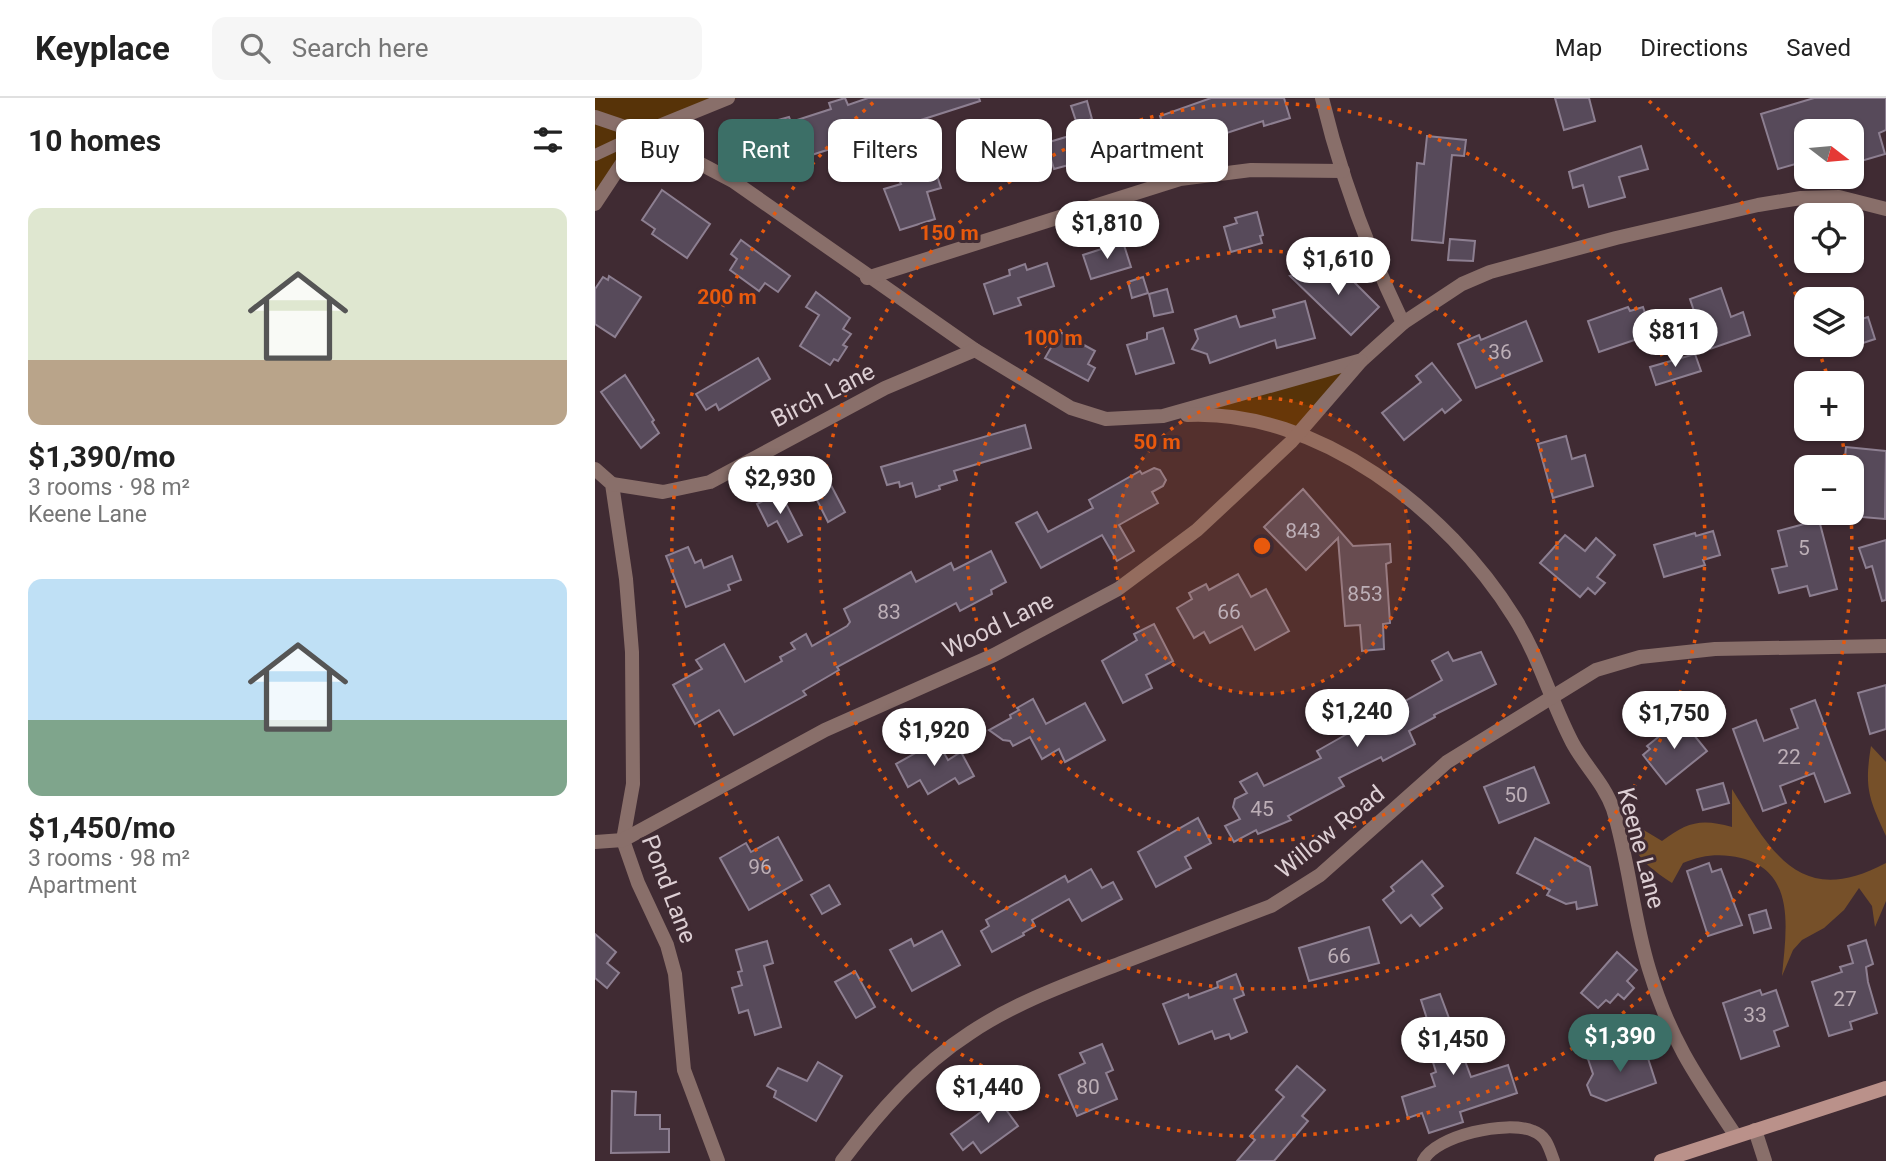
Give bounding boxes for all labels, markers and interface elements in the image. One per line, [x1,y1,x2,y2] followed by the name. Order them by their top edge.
[212,17,702,80] search box
[35,29,170,68] text: Keyplace
[236,29,274,67] icon: search
[292,33,429,63] text: Search here
[1555,34,1602,62] text: Map
[1640,34,1748,62] text: Directions
[1786,34,1851,62] text: Saved
[616,119,704,182] chip: Buy
[718,119,814,182] chip: Rent
[828,119,942,182] chip: Filters
[956,119,1052,182] chip: New
[1066,119,1228,182] chip: Apartment
[1794,119,1864,189] north arrow
[1794,119,1864,525] map controls
[529,121,567,159] icon: filters
[28,123,161,158] text: 10 homes
[1050,202,1164,261] pin: $1,810
[1794,203,1864,273] button: locate
[1071,210,1143,237] text: $1,810
[919,221,979,245] text: 150 m
[1281,238,1395,297] pin: $1,610
[1302,246,1374,273] text: $1,610
[235,253,361,379] icon: home
[697,285,757,309] text: 200 m
[1794,287,1864,357] button: layers
[1634,310,1716,369] pin: $811
[1649,318,1701,345] text: $811
[1023,326,1083,350] text: 100 m
[1488,340,1512,364] house number: 36
[767,357,879,433] street label: Birch Lane
[1794,371,1864,441] button: +
[1133,430,1181,454] text: 50 m
[28,439,176,474] text: $1,390/mo
[1794,455,1864,525] button: −
[723,456,837,516] pin: $2,930
[744,465,816,492] text: $2,930
[28,474,190,501] text: 3 rooms · 98 m²
[28,501,147,528] text: Keene Lane
[1285,519,1321,543] house number: 843
[1250,534,1274,558] centre of rings
[1798,536,1810,560] house number: 5
[1347,582,1383,606] house number: 853
[938,586,1058,664] street label: Wood Lane
[877,600,901,624] house number: 83
[1217,600,1241,624] house number: 66
[235,624,361,750] icon: home
[1300,690,1414,749] pin: $1,240
[1617,692,1731,751] pin: $1,750
[1321,698,1393,725] text: $1,240
[1638,700,1710,727] text: $1,750
[877,708,991,768] pin: $1,920
[898,717,970,744] text: $1,920
[1777,745,1801,769] house number: 22
[1270,780,1390,884] street label: Willow Road
[1504,783,1528,807] house number: 50
[1611,784,1671,912] street label: Keene Lane
[1250,797,1274,821] house number: 45
[28,810,176,845] text: $1,450/mo
[636,831,702,947] street label: Pond Lane
[28,845,190,872] text: 3 rooms · 98 m²
[748,855,772,879] house number: 96
[28,872,137,899] text: Apartment
[1327,944,1351,968] house number: 66
[1833,987,1857,1011] house number: 27
[1743,1003,1767,1027] house number: 33
[1563,1014,1677,1074] pin: $1,390
[1396,1018,1510,1077] pin: $1,450
[1584,1023,1656,1050] text: $1,390
[1417,1026,1489,1053] text: $1,450
[931,1066,1045,1125] pin: $1,440
[952,1074,1024,1101] text: $1,440
[1076,1075,1100,1099] house number: 80

